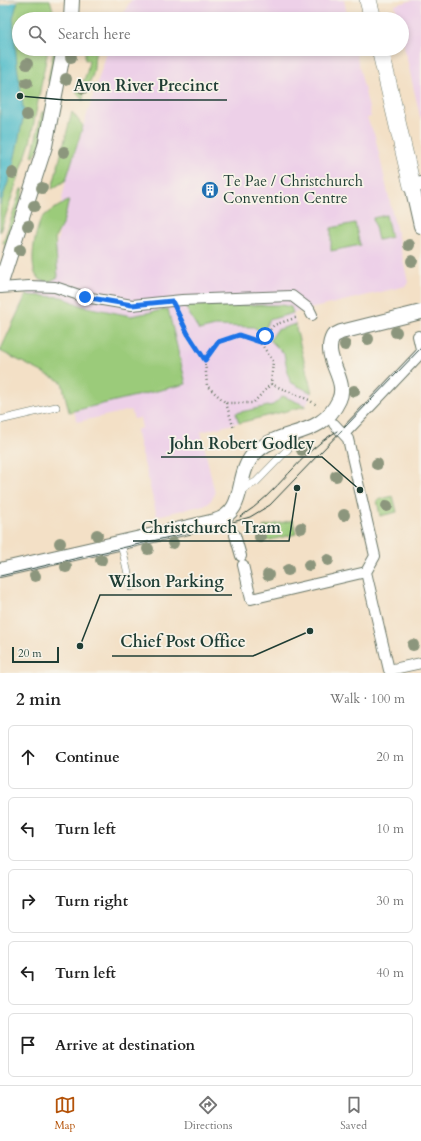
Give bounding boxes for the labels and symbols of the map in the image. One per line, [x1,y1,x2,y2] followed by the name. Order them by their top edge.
[65,72,227,100] callout: Avon River Precinct
[73,75,219,97] text: Avon River Precinct
[223,171,364,208] place label: Te Pae / Christchurch Convention Centre
[200,180,220,200] building icon: Te Pae / Christchurch Convention Centre
[76,288,94,306] route end
[256,327,274,345] route start
[161,429,322,457] callout: John Robert Godley
[167,433,315,455] text: John Robert Godley
[133,513,289,541] callout: Christchurch Tram
[141,517,281,539] text: Christchurch Tram
[100,567,232,595] callout: Wilson Parking
[107,571,224,593] text: Wilson Parking
[112,628,253,656] callout: Chief Post Office
[120,631,246,653] text: Chief Post Office
[12,645,59,664] scale bar

